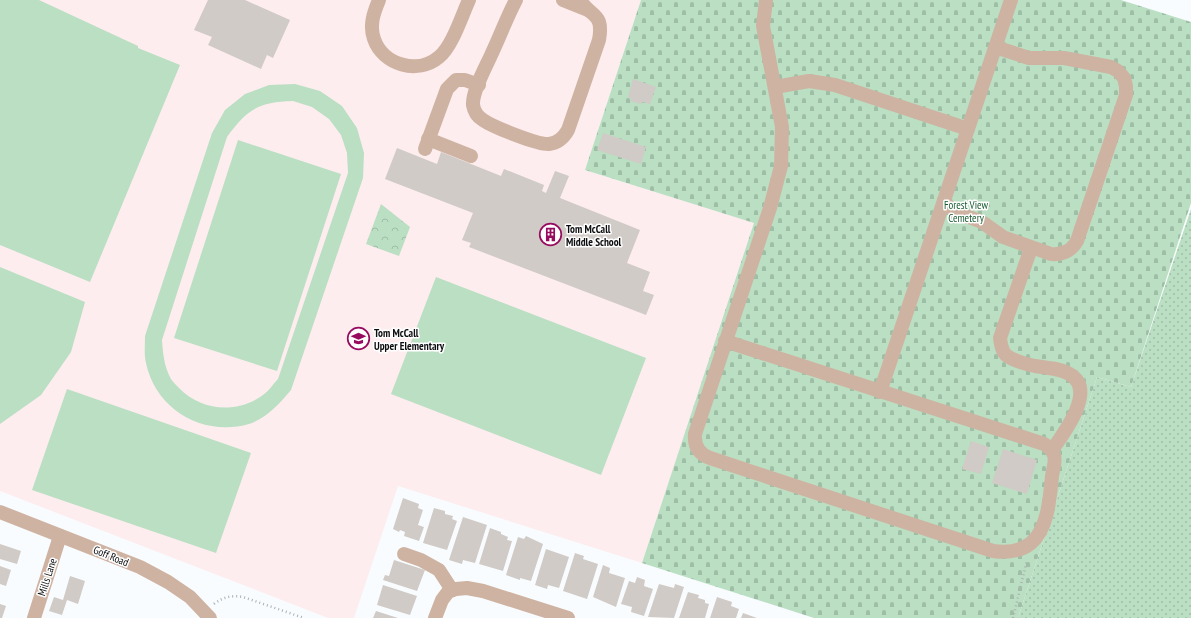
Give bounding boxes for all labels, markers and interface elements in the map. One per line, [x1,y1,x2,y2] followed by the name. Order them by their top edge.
[944,198,989,225] park label: Forest View Cemetery
[538,222,564,248] building icon: Tom McCall Middle School
[566,222,622,249] place label: Tom McCall Middle School
[345,326,371,352] school or university icon: Tom McCall Upper Elementary
[374,326,445,353] place label: Tom McCall Upper Elementary
[91,543,131,569] street label: Goff Road
[34,556,60,598] street label: Mills Lane

